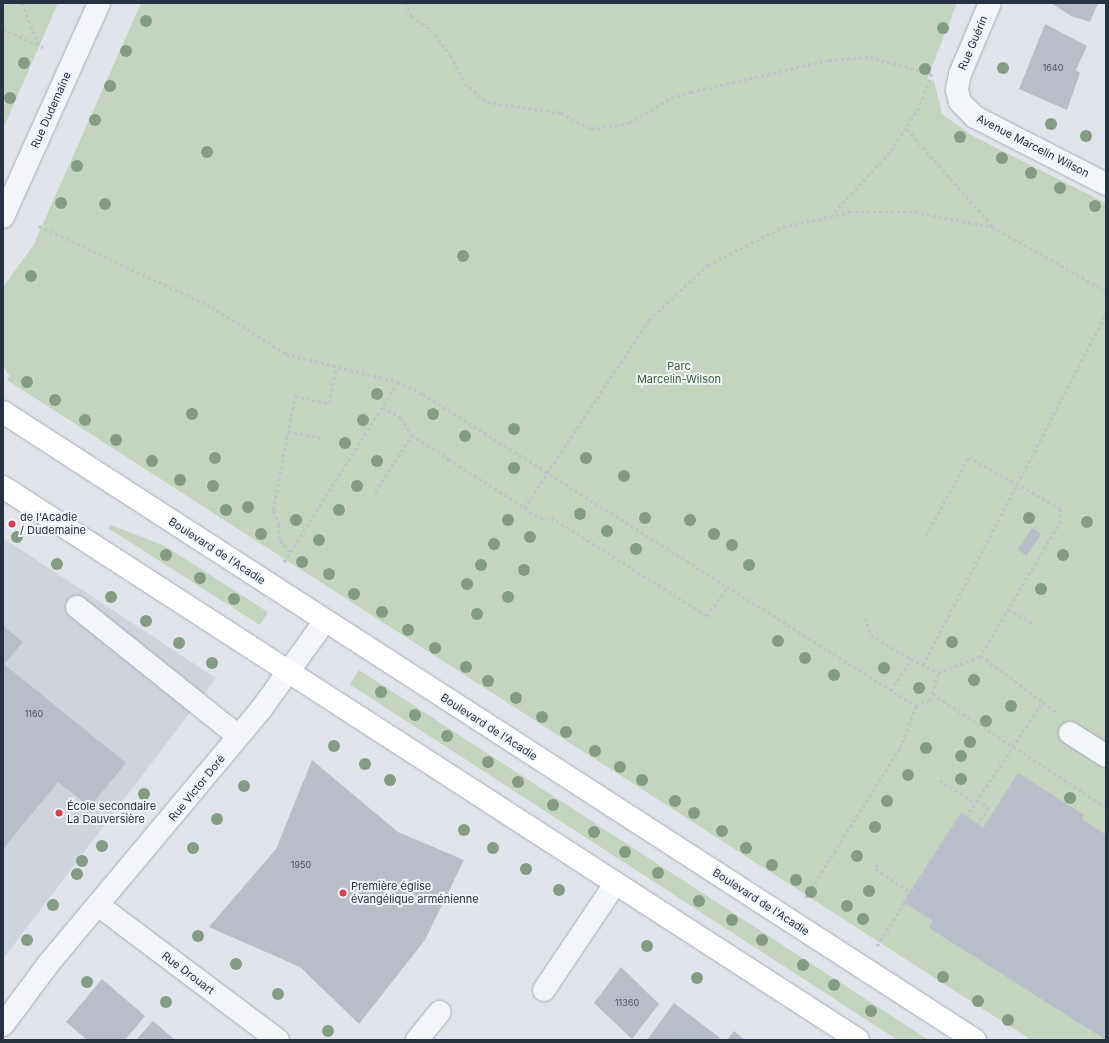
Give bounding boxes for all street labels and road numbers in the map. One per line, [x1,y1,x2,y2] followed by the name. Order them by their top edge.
[956,14,990,72] street label: Rue Guérin
[28,70,74,150] street label: Rue Dudemaine
[975,112,1091,180] street label: Avenue Marcelin Wilson
[166,515,268,587] street label: Boulevard de l'Acadie
[438,691,540,763] street label: Boulevard de l'Acadie
[166,752,228,824] street label: Rue Victor Doré
[710,866,812,938] street label: Boulevard de l'Acadie
[159,949,217,997] street label: Rue Drouart

